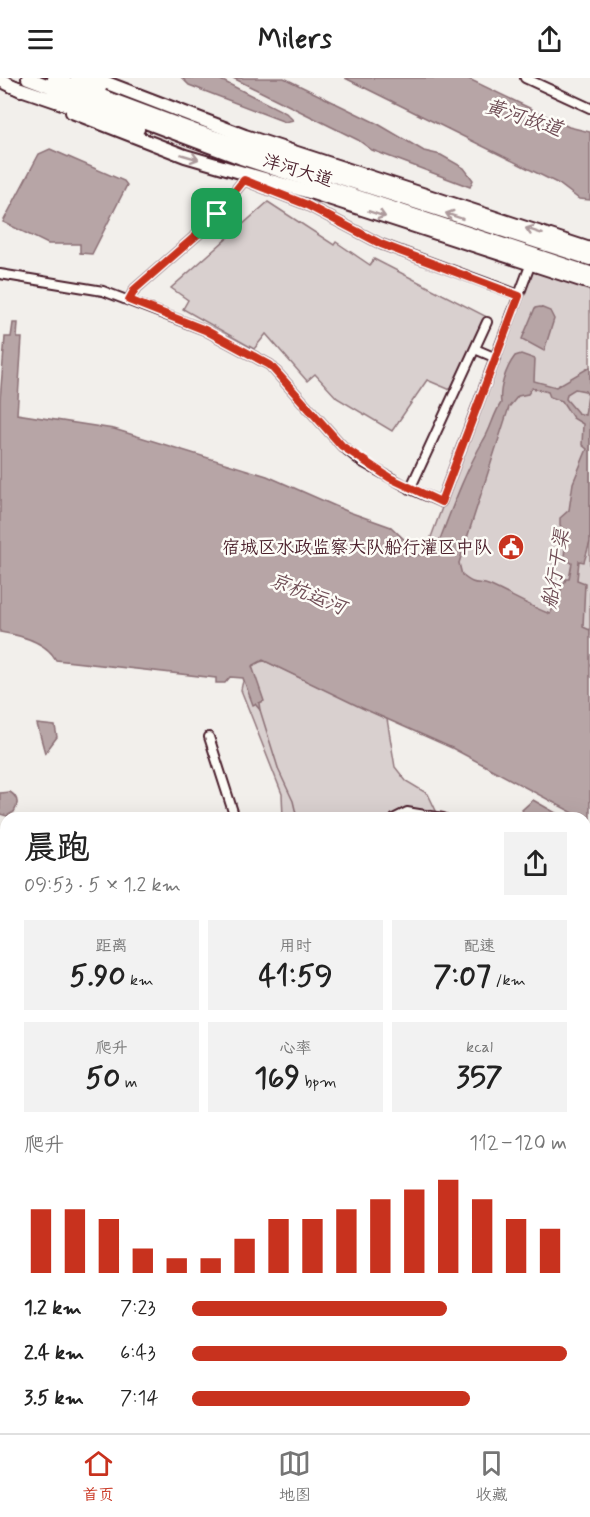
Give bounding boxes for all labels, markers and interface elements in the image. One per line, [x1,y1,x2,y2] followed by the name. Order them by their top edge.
[258,22,332,57] text: Milers
[24,23,57,56] icon: menu
[533,23,566,56] icon: share
[481,93,568,144] water label: 黄河故道
[260,149,336,193] street label: 洋河大道
[181,152,200,163] one-way arrow
[191,188,242,239] pin
[200,197,233,230] icon: arrive
[367,209,386,220] one-way arrow
[445,210,464,221] one-way arrow
[525,224,544,235] one-way arrow
[536,526,577,611] water label: 船行干渠
[496,532,526,562] public building icon: 宿城区水政监察大队船行灌区中队
[222,536,492,560] place label: 宿城区水政监察大队船行灌区中队
[265,567,352,623] water label: 京杭运河
[24,827,90,871] text: 晨跑
[504,832,567,895] button: share
[24,872,181,899] text: 09:53 · 5 × 1.2 km
[95,936,128,957] text: 距离
[279,936,312,957] text: 用时
[463,936,496,957] text: 配速
[70,957,126,996] text: 5.90
[258,957,333,996] text: 41:59
[433,957,491,996] text: 7:07
[126,970,153,991] text: km
[491,970,526,991] text: /km
[466,1037,493,1058] text: kcal
[95,1038,128,1059] text: 爬升
[279,1038,312,1059] text: 心率
[456,1058,503,1097] text: 357
[85,1059,121,1098] text: 50
[254,1059,300,1098] text: 169
[121,1072,138,1093] text: m
[300,1072,337,1093] text: bpm
[469,1130,567,1157] text: 112–120 m
[24,1132,64,1159] text: 爬升
[24,1295,81,1322] text: 1.2 km
[120,1295,156,1322] text: 7:23
[24,1340,84,1367] text: 2.4 km
[120,1340,156,1367] text: 6:43
[24,1385,84,1412] text: 3.5 km
[120,1385,159,1412] text: 7:14
[82,1447,115,1506] tab: 首页
[278,1447,311,1506] tab: 地图
[475,1447,508,1506] tab: 收藏

